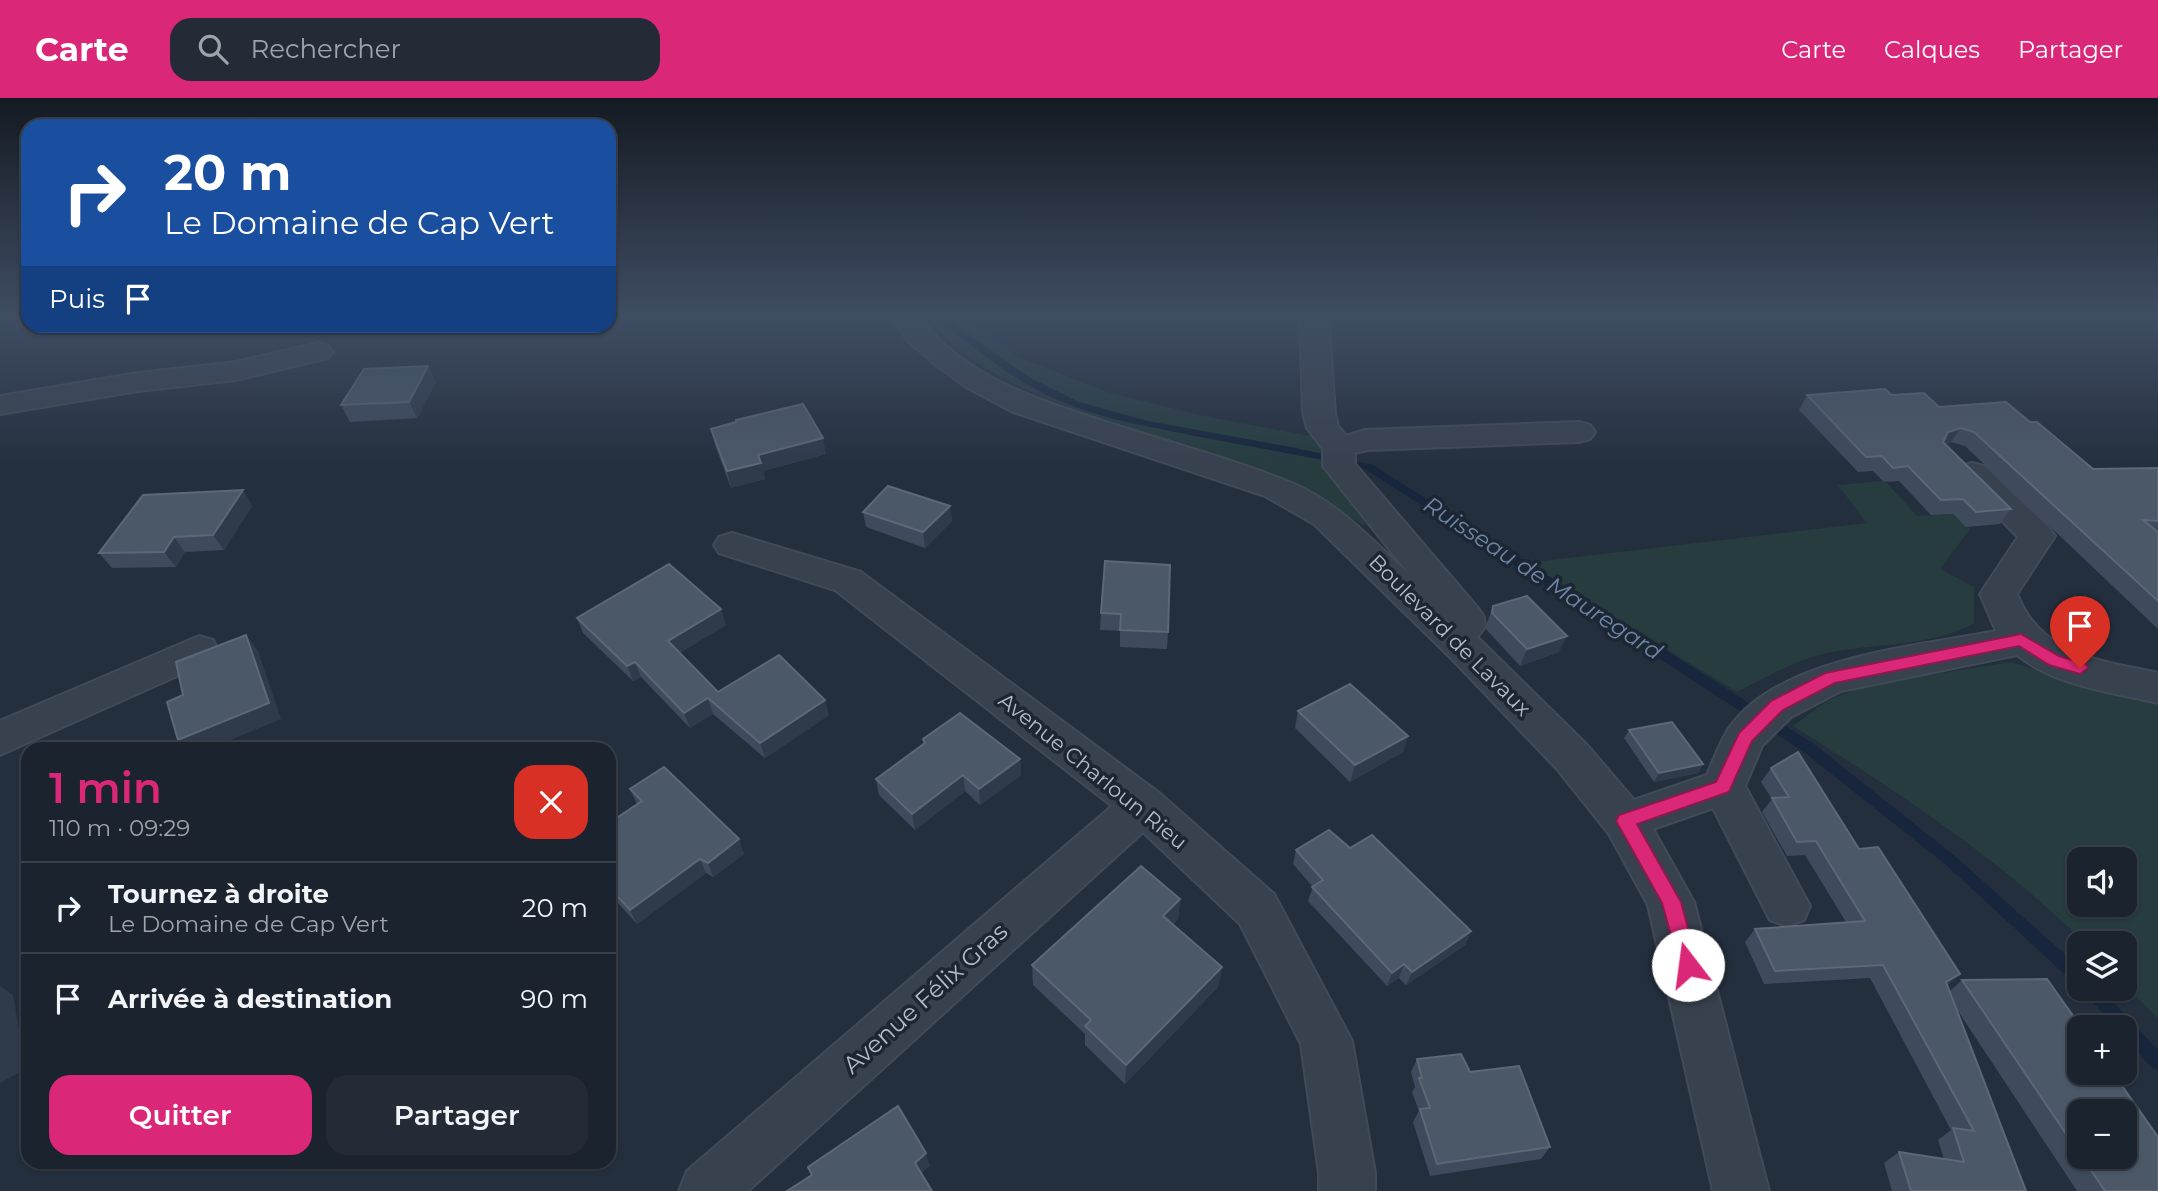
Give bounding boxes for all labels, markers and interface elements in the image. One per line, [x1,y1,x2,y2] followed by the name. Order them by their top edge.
[170,18,660,81] search box
[35,29,128,69] text: Carte
[194,30,232,68] icon: search
[250,33,401,65] text: Rechercher
[1781,35,1846,64] text: Carte
[1884,35,1980,64] text: Calques
[2018,35,2123,64] text: Partager
[164,143,291,202] text: 20 m
[49,147,140,238] icon: right
[164,203,555,242] text: Le Domaine de Cap Vert
[119,280,157,318] icon: arrive
[49,283,105,315] text: Puis
[1418,490,1668,666] water label: Ruisseau de Mauregard
[1364,549,1536,721] street label: Boulevard de Lavaux
[2050,596,2110,668] pin
[2061,607,2099,645] icon: arrive
[994,687,1192,855] street label: Avenue Charloun Rieu
[49,762,162,814] text: 1 min
[514,765,588,839] button: close
[49,814,190,842] text: 110 m · 09:29
[2067,847,2137,1169] map controls
[2067,847,2137,917] button: sound
[108,878,329,910] text: Tournez à droite
[49,889,87,927] icon: right
[522,892,588,924] text: 20 m
[108,910,389,938] text: Le Domaine de Cap Vert
[837,917,1013,1079] street label: Avenue Félix Gras
[1651,928,1725,1002] position arrow
[2067,931,2137,1001] button: layers
[49,980,87,1018] icon: arrive
[108,983,392,1015] text: Arrivée à destination
[521,983,588,1015] text: 90 m
[2067,1015,2137,1085] button: +
[49,1075,312,1155] button: Quitter
[326,1075,588,1155] button: Partager
[2067,1099,2137,1169] button: −

